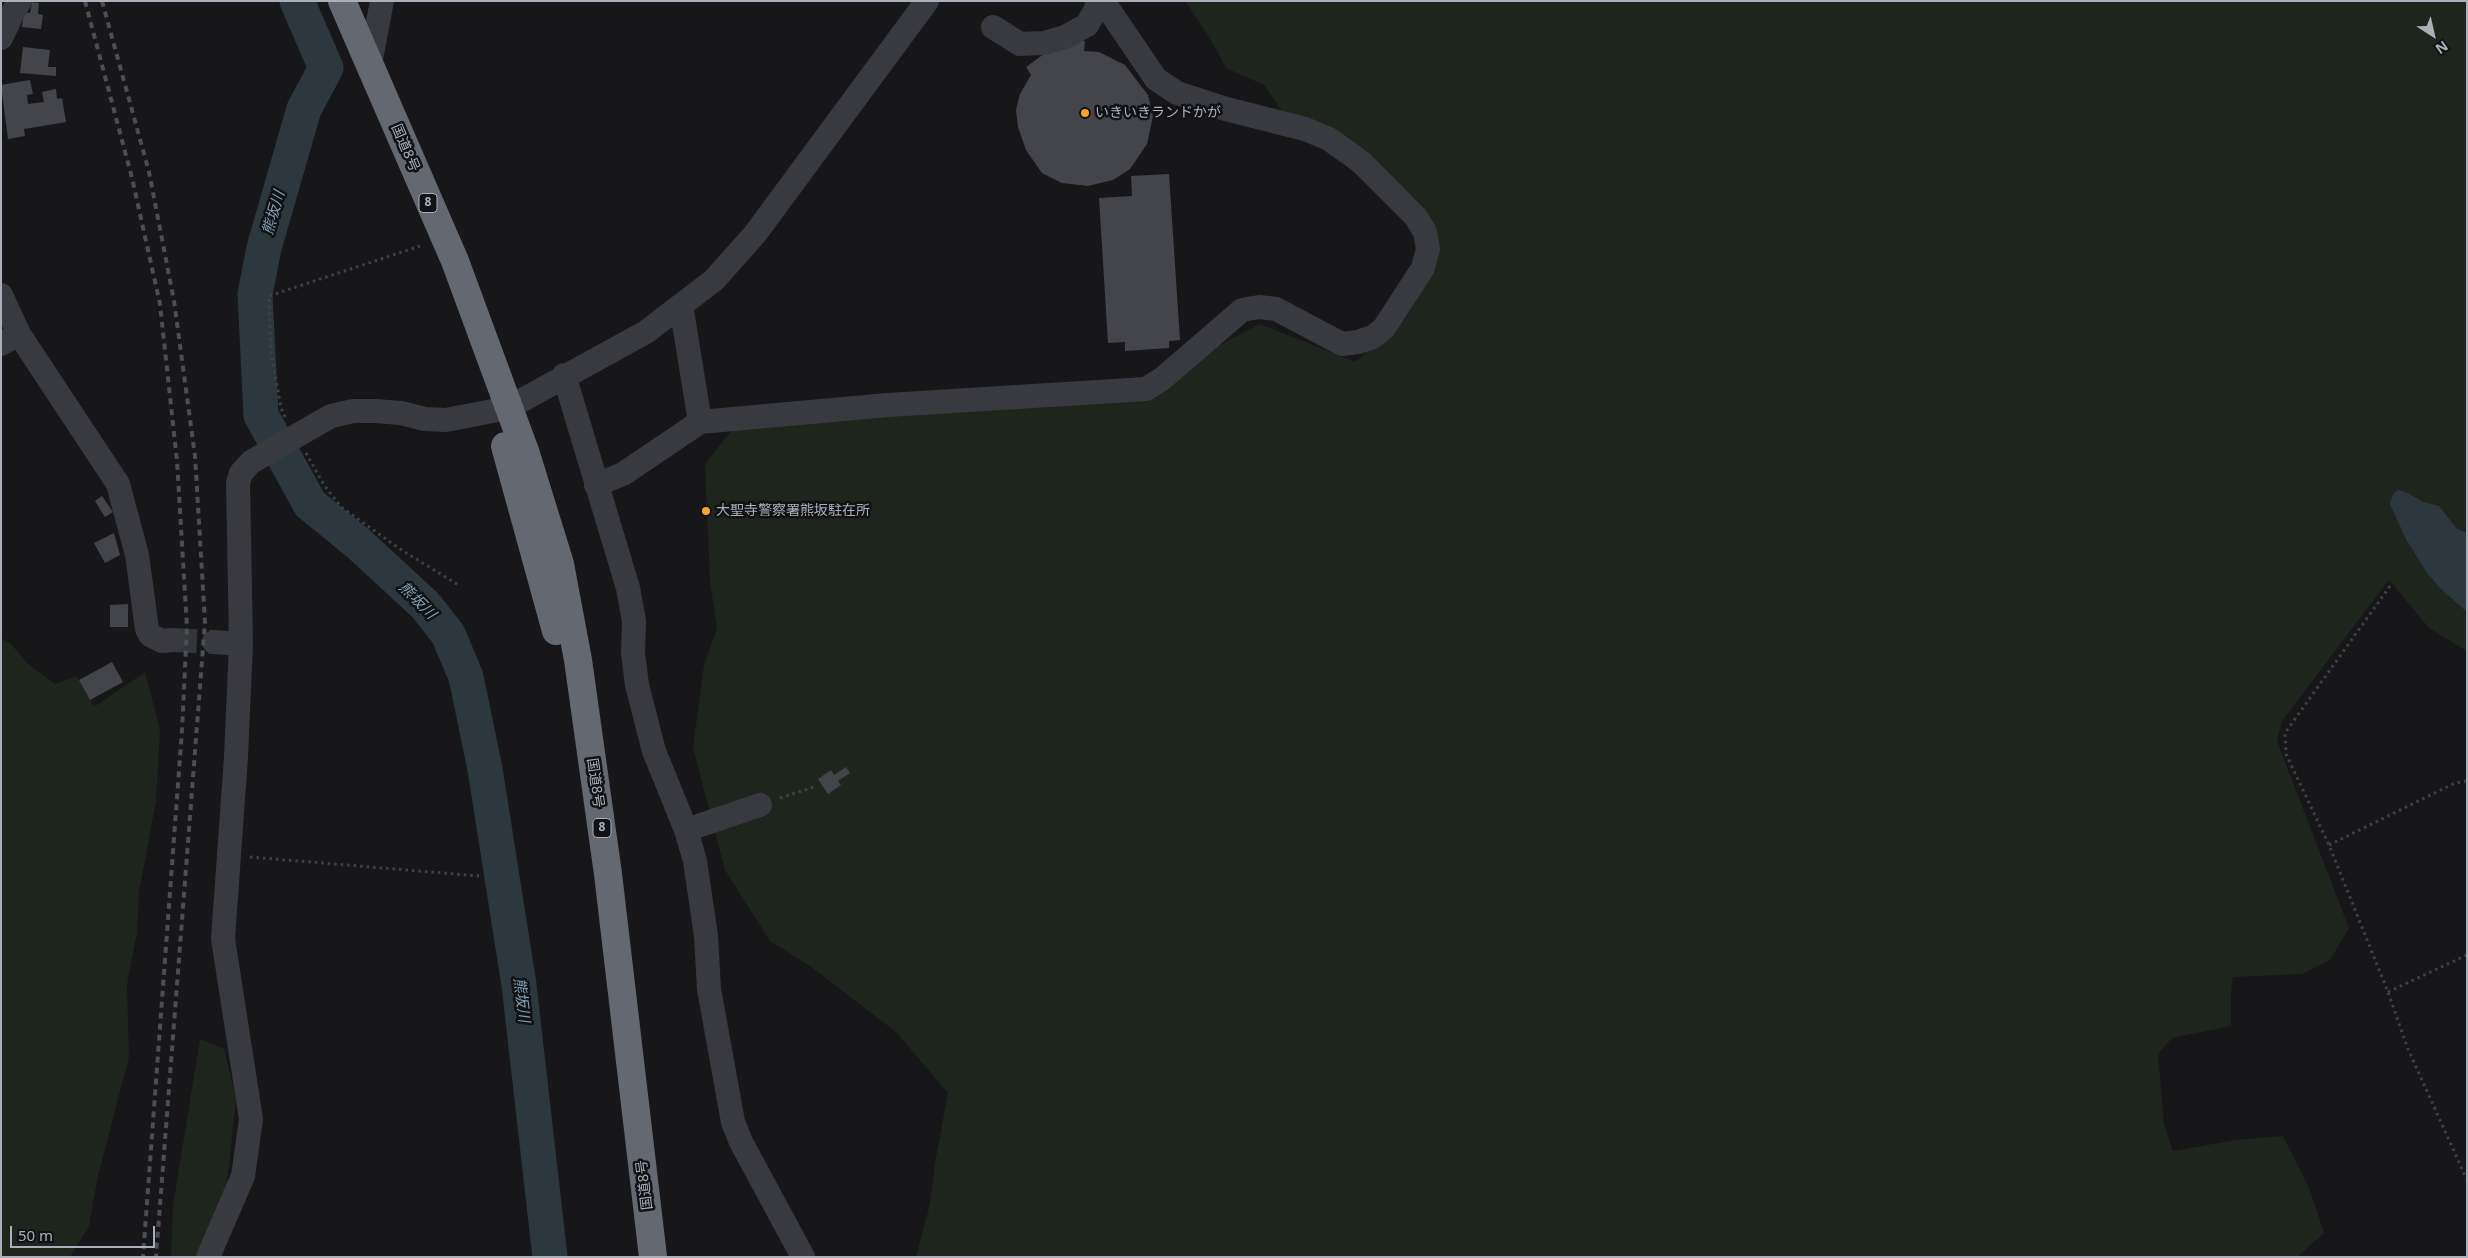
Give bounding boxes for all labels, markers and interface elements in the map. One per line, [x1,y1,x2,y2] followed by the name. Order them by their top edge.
[2408,10,2458,60] north arrow
[2432,37,2452,59] text: N
[1095,105,1221,121] place label: いきいきランドかが
[1079,107,1091,119] marker: いきいきランドかが
[387,122,423,174] street label: 国道8号
[259,189,289,237] water label: 熊坂川
[419,194,437,212] road number: 8
[716,503,870,519] place label: 大聖寺警察署熊坂駐在所
[700,505,712,517] marker: 大聖寺警察署熊坂駐在所
[395,579,439,623] water label: 熊坂川
[583,757,607,809] street label: 国道8号
[593,818,611,838] road number: 8
[509,977,533,1023] water label: 熊坂川
[634,1159,656,1211] street label: 国道8号
[12,1216,158,1248] scale bar
[18,1225,53,1245] text: 50 m

